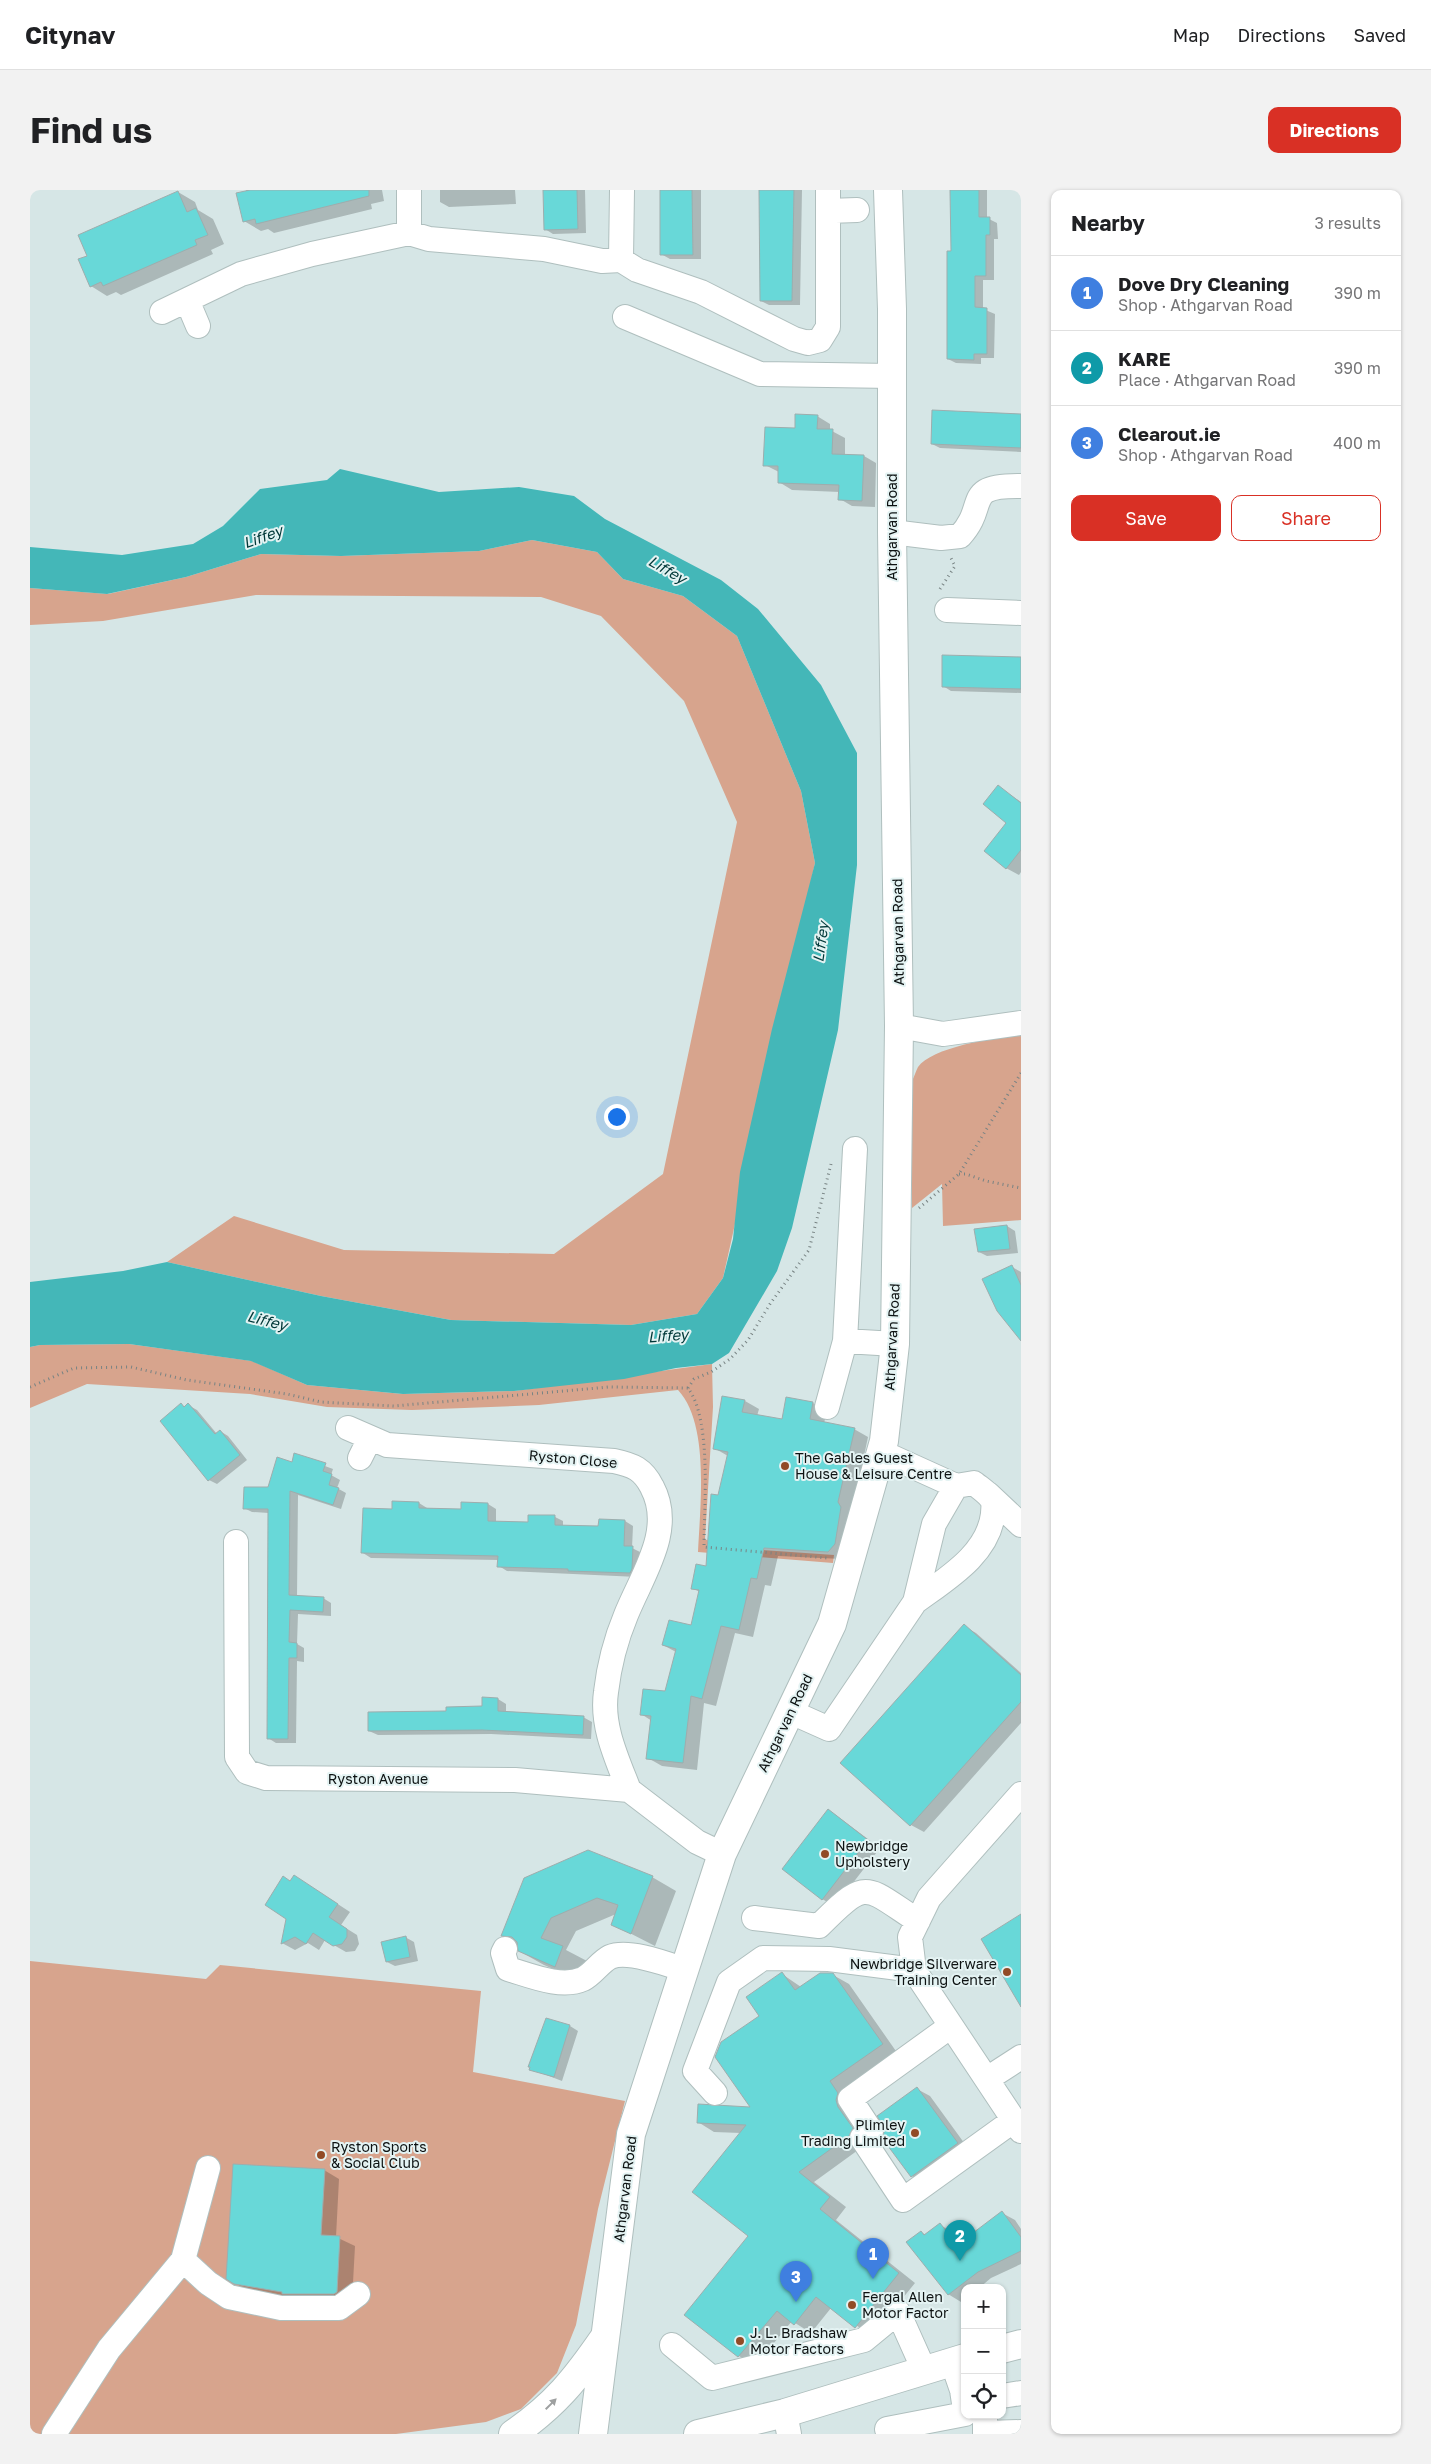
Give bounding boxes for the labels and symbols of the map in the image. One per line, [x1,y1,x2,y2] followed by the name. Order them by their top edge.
[883,473,900,581] street label: Athgarvan Road
[241,520,287,552] water label: Liffey
[645,551,692,589] water label: Liffey
[888,878,907,986] street label: Athgarvan Road
[808,918,833,963] water label: Liffey
[604,1104,630,1130] your location
[880,1283,903,1391] street label: Athgarvan Road
[245,1306,291,1335] water label: Liffey
[647,1324,691,1346] water label: Liffey
[528,1446,618,1471] street label: Ryston Close
[795,1449,952,1482] place label: The Gables Guest House & Leisure Centre
[779,1460,791,1472] marker: The Gables Guest House & Leisure Centre
[753,1671,816,1775] street label: Athgarvan Road
[328,1770,428,1787] street label: Ryston Avenue
[835,1837,910,1870] place label: Newbridge Upholstery
[819,1848,831,1860] marker: Newbridge Upholstery
[850,1955,998,1988] place label: Newbridge Silverware Training Center
[1001,1966,1013,1978] marker: Newbridge Silverware Training Center
[801,2116,905,2149] place label: Plimley Trading Limited
[909,2127,921,2139] marker: Plimley Trading Limited
[610,2135,639,2243] street label: Athgarvan Road
[331,2138,427,2171] place label: Ryston Sports & Social Club
[315,2149,327,2161] marker: Ryston Sports & Social Club
[944,2220,976,2261] pin: 2
[857,2238,889,2279] pin: 1
[780,2261,812,2302] pin: 3
[862,2288,949,2321] place label: Fergal Allen Motor Factor
[846,2299,858,2311] marker: Fergal Allen Motor Factor
[750,2324,847,2357] place label: J. L. Bradshaw Motor Factors
[734,2335,746,2347] marker: J. L. Bradshaw Motor Factors
[545,2398,557,2410] one-way arrow

